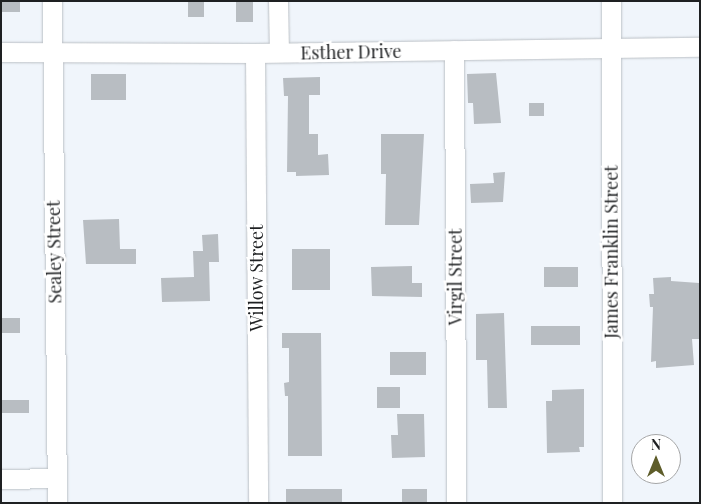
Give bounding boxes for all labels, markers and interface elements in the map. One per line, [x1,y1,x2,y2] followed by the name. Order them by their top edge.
[300,40,402,64] street label: Esther Drive
[600,165,622,339] street label: James Franklin Street
[42,200,66,304] street label: Sealey Street
[245,224,267,332] street label: Willow Street
[444,229,466,325] street label: Virgil Street
[631,434,681,484] north arrow
[651,435,661,454] text: N

